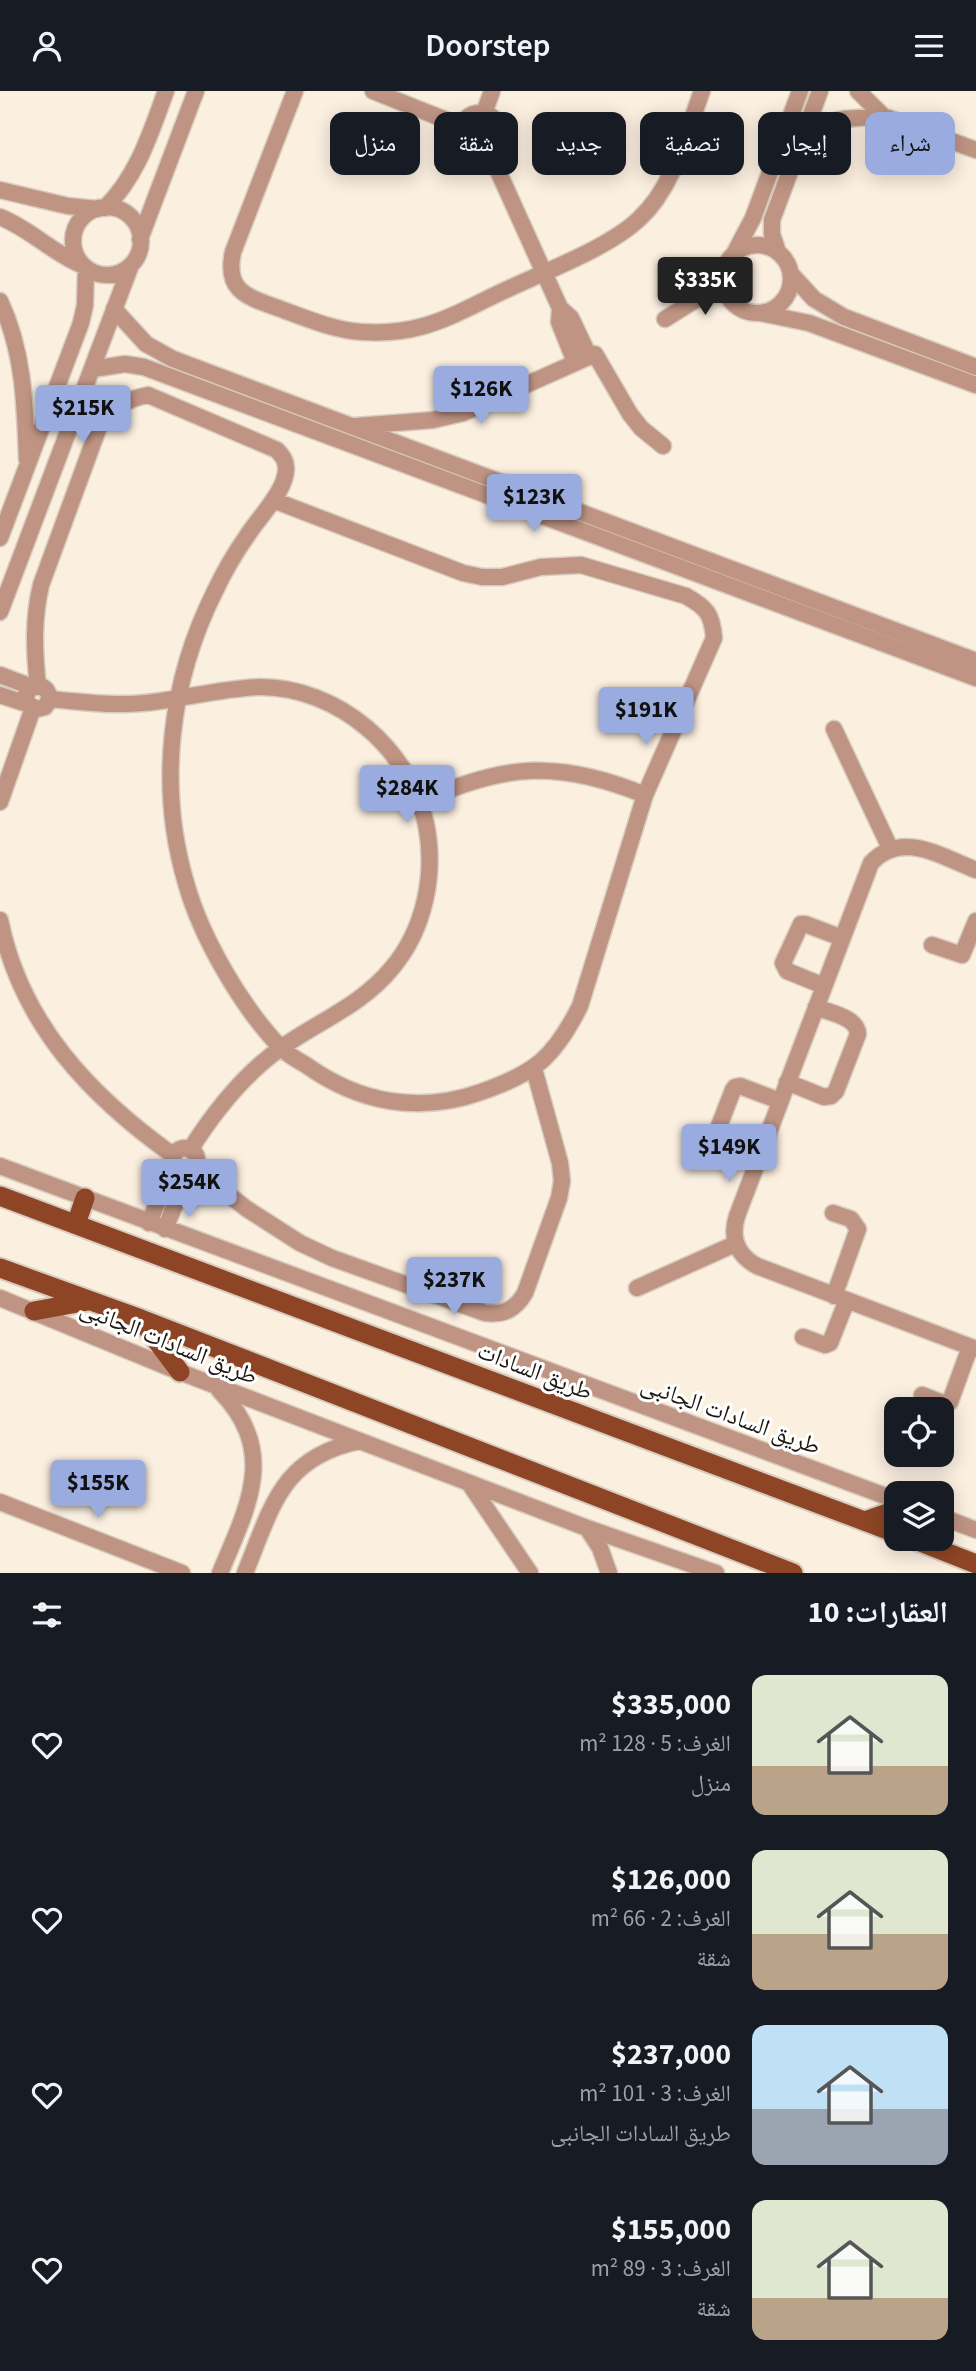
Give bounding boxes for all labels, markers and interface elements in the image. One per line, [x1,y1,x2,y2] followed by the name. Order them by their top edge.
[425,23,551,69] text: Doorstep
[28,27,66,65] icon: person
[910,27,948,65] icon: menu
[330,112,420,175] chip: منزل
[434,112,518,175] chip: شقة
[532,112,626,175] chip: جديد
[640,112,744,175] chip: تصفية
[758,112,851,175] chip: إيجار
[865,112,955,175] chip: شراء
[656,257,754,317] pin: $335K
[674,263,736,296] text: $335K
[432,367,530,426] pin: $126K
[450,372,512,405] text: $126K
[34,385,132,445] pin: $215K
[52,391,114,424] text: $215K
[485,475,583,534] pin: $123K
[503,480,565,513] text: $123K
[597,687,695,747] pin: $191K
[615,693,677,726] text: $191K
[358,765,456,825] pin: $284K
[376,771,438,804] text: $284K
[680,1125,778,1184] pin: $149K
[698,1130,760,1163] text: $149K
[140,1159,238,1219] pin: $254K
[158,1165,220,1198] text: $254K
[405,1257,503,1317] pin: $237K
[423,1263,485,1296] text: $237K
[75,1291,263,1394] street label: طريق السادات الجانبى
[472,1333,598,1409] street label: طريق السادات
[636,1367,825,1464] street label: طريق السادات الجانبى
[884,1397,954,1551] map controls
[884,1397,954,1467] button: locate
[49,1461,147,1520] pin: $155K
[67,1466,129,1499] text: $155K
[884,1481,954,1551] button: layers
[808,1591,948,1634] text: العقارات: 10
[28,1596,66,1634] icon: filters
[611,1683,731,1726] text: $335,000
[808,1703,892,1787] icon: home
[28,1726,66,1764] icon: heart
[579,1727,731,1760] text: الغرف: 5 · 128 m²
[691,1767,731,1800] text: منزل
[611,1858,731,1901] text: $126,000
[808,1878,892,1962] icon: home
[28,1901,66,1939] icon: heart
[591,1902,731,1935] text: الغرف: 2 · 66 m²
[697,1942,731,1975] text: شقة
[611,2033,731,2076] text: $237,000
[808,2053,892,2137] icon: home
[28,2076,66,2114] icon: heart
[579,2077,731,2110] text: الغرف: 3 · 101 m²
[550,2117,731,2150] text: طريق السادات الجانبى
[611,2208,731,2251] text: $155,000
[808,2228,892,2312] icon: home
[28,2251,66,2289] icon: heart
[591,2252,731,2285] text: الغرف: 3 · 89 m²
[697,2292,731,2325] text: شقة

